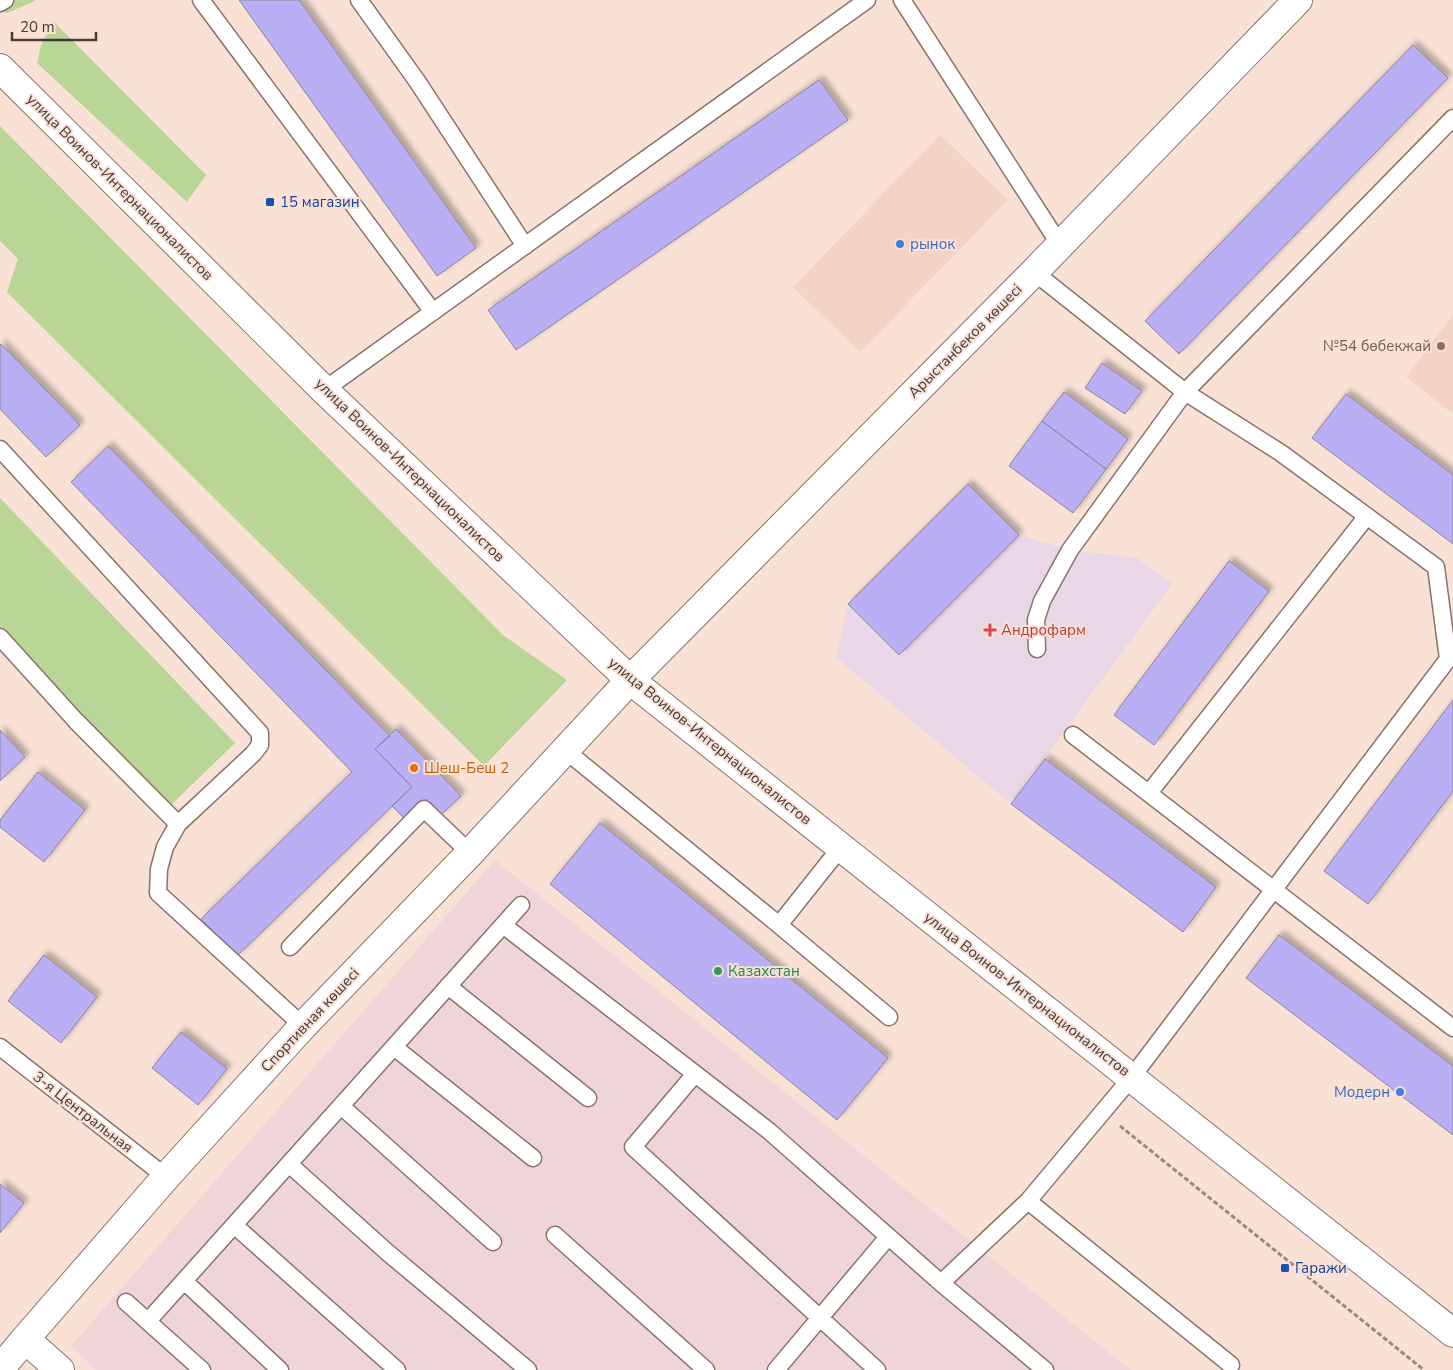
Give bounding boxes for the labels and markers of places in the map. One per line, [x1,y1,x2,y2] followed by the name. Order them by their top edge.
[280,192,359,212] place label: 15 магазин
[264,196,276,208] marker: 15 магазин
[910,234,955,254] place label: рынок
[894,238,906,250] marker: рынок
[1323,336,1431,356] place label: №54 бөбекжай
[1435,340,1447,352] marker: №54 бөбекжай
[1001,620,1086,640] place label: Андрофарм
[983,623,997,637] marker: Андрофарм
[424,758,509,778] place label: Шеш-Беш 2
[408,762,420,774] marker: Шеш-Беш 2
[728,961,800,981] place label: Казахстан
[712,965,724,977] marker: Казахстан
[1334,1082,1390,1102] place label: Модерн
[1394,1086,1406,1098] marker: Модерн
[1295,1258,1347,1278] place label: Гаражи
[1279,1262,1291,1274] marker: Гаражи

